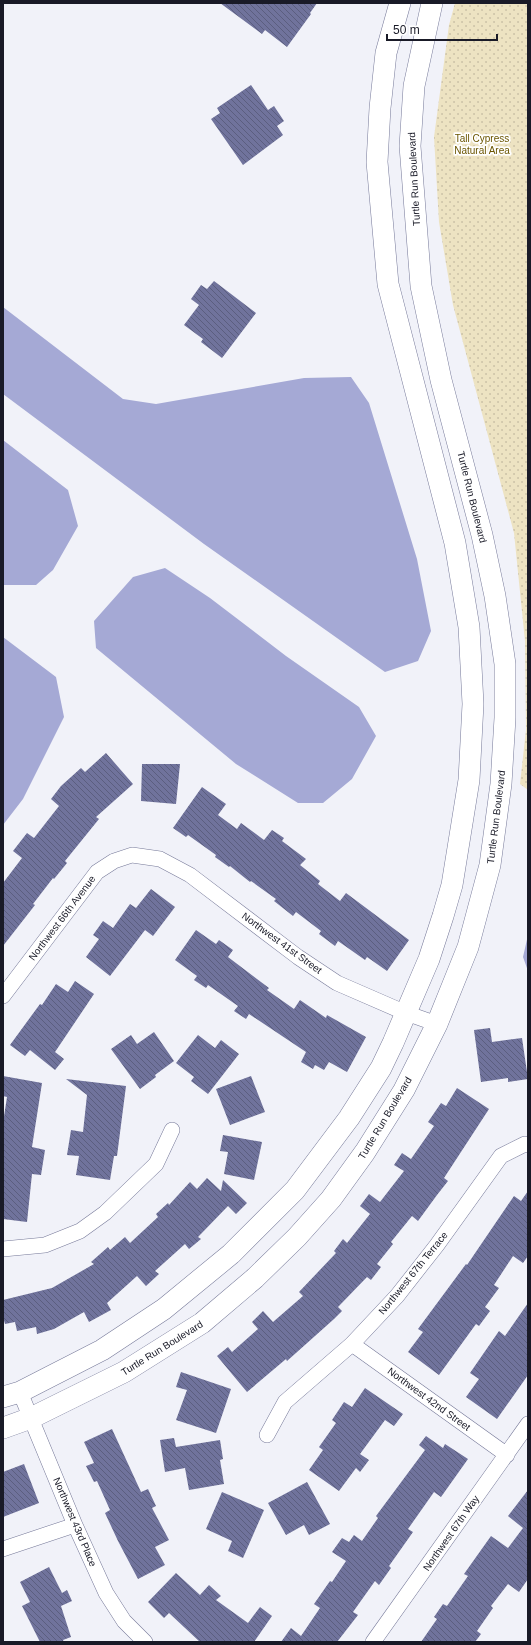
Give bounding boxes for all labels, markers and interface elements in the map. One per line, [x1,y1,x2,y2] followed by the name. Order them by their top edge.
[387,16,497,42] scale bar
[393,23,420,37] text: 50 m
[406,132,422,226] street label: Turtle Run Boulevard
[454,133,510,156] park label: Tall Cypress Natural Area
[455,450,489,544] street label: Turtle Run Boulevard
[485,770,507,864] street label: Turtle Run Boulevard
[27,873,98,963] street label: Northwest 66th Avenue
[240,910,324,976] street label: Northwest 41st Street
[356,1075,414,1161] street label: Turtle Run Boulevard
[376,1229,450,1317] street label: Northwest 67th Terrace
[119,1318,205,1378] street label: Turtle Run Boulevard
[386,1365,473,1433] street label: Northwest 42nd Street
[51,1476,99,1569] street label: Northwest 43rd Place
[421,1493,481,1573] street label: Northwest 67th Way

